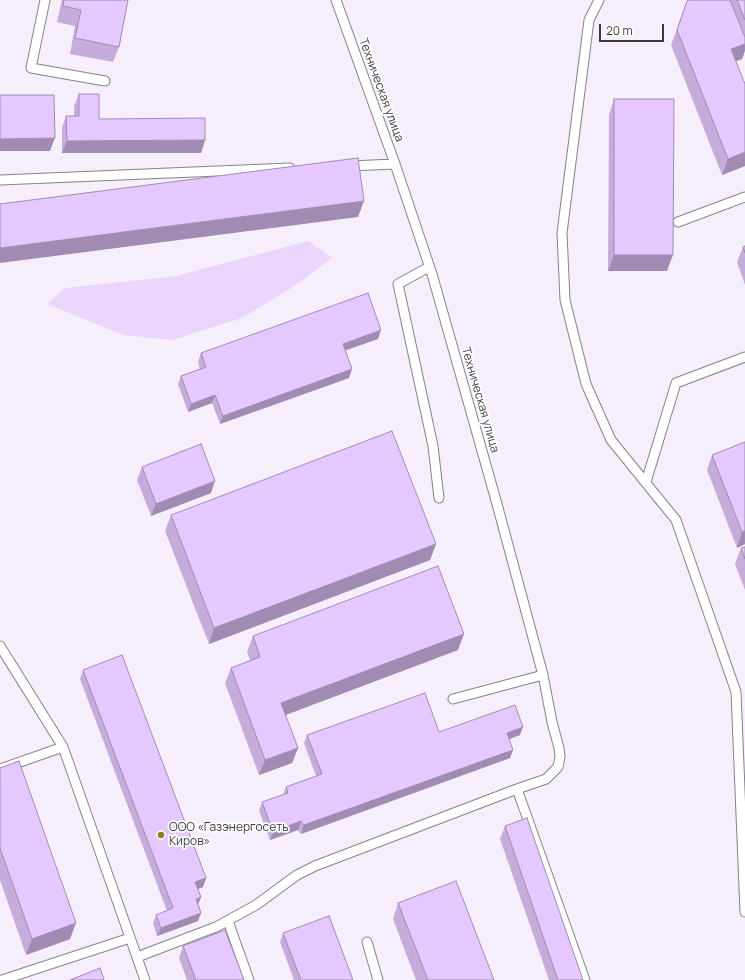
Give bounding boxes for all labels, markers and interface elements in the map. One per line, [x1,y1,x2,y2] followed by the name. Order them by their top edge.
[601,16,666,42] scale bar
[606,22,633,39] text: 20 m
[356,36,406,144] street label: Техническая улица
[458,346,502,454] street label: Техническая улица
[169,821,289,849] place label: ООО «Газэнергосеть Киров»
[156,830,166,840] marker: ООО «Газэнергосеть Киров»

